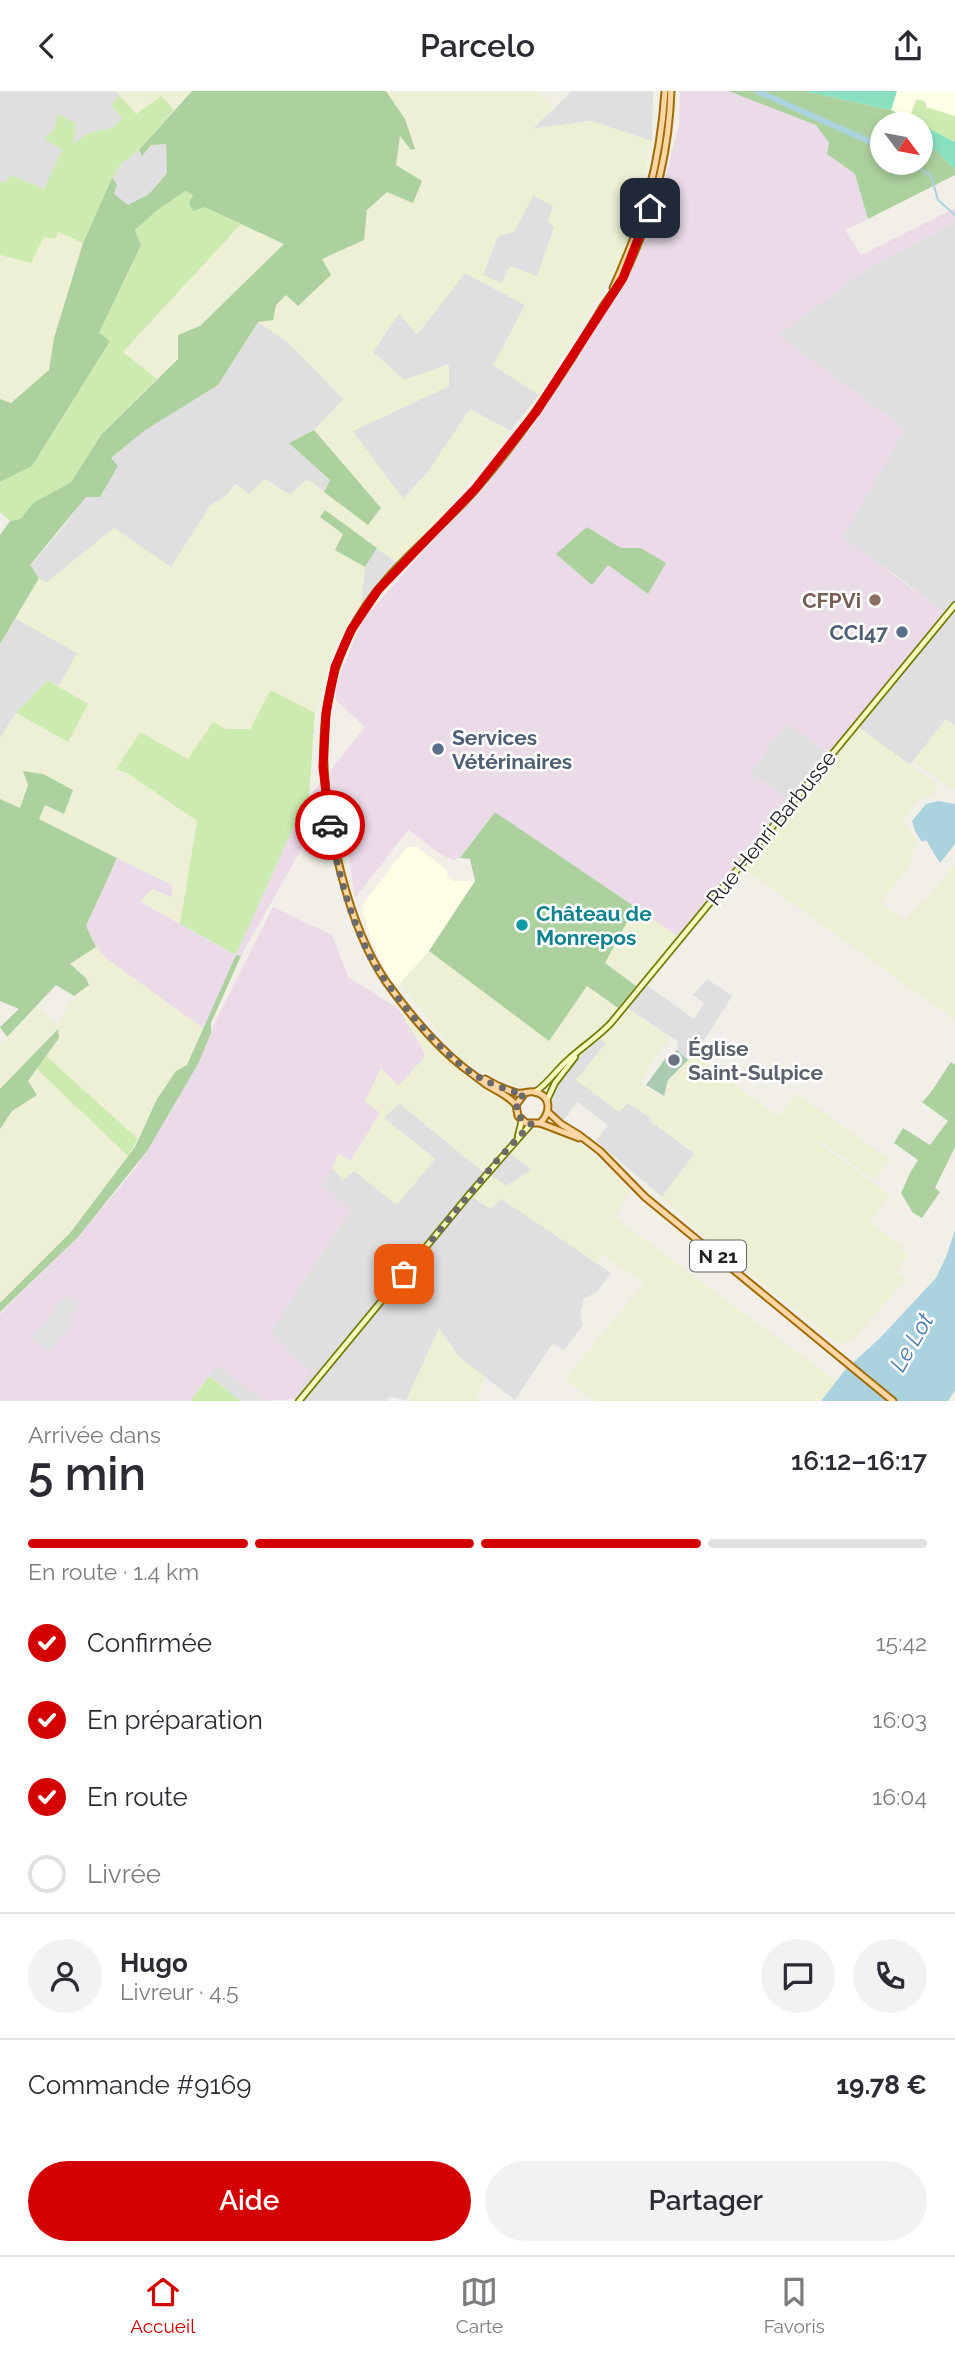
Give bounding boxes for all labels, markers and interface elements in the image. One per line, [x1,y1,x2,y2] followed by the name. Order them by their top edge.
[28,27,66,65] icon: back
[420,27,535,64] text: Parcelo
[889,27,927,65] icon: share
[870,112,933,175] north arrow
[870,112,933,175] map controls
[620,178,680,238] pin
[631,189,669,227] icon: home
[802,588,861,613] place label: CFPVi
[867,592,883,608] marker: CFPVi
[830,620,888,645] place label: CCI47
[894,624,910,640] marker: CCI47
[452,725,572,774] place label: Services Vétérinaires
[430,741,446,757] marker: Services Vétérinaires
[701,746,841,910] street label: Rue Henri Barbusse
[295,790,365,860] courier
[311,806,349,844] icon: car
[536,901,652,950] place label: Château de Monrepos
[514,917,530,933] marker: Château de Monrepos
[688,1036,824,1085] place label: Église Saint-Sulpice
[666,1052,682,1068] marker: Église Saint-Sulpice
[690,1240,746,1271] road number: N 21
[374,1244,434,1304] pin
[385,1255,423,1293] icon: bag
[884,1307,939,1376] water label: Le Lot
[28,1421,161,1448] text: Arrivée dans
[791,1446,927,1476] text: 16:12–16:17
[28,1447,146,1501] text: 5 min
[28,1558,199,1585] text: En route · 1.4 km
[28,1624,66,1662] icon: check
[87,1628,212,1658] text: Confirmée
[876,1629,927,1656] text: 15:42
[28,1701,66,1739] icon: check
[87,1705,263,1735] text: En préparation
[873,1706,927,1733] text: 16:03
[28,1778,66,1816] icon: check
[87,1782,188,1812] text: En route
[872,1783,927,1810] text: 16:04
[87,1859,161,1889] text: Livrée
[28,1939,102,2013] button: person
[761,1939,835,2013] button: chat
[853,1939,927,2013] button: phone
[120,1948,188,1978] text: Hugo
[120,1978,239,2005] text: Livreur · 4.5
[28,2070,251,2100] text: Commande #9169
[836,2070,927,2100] text: 19.78 €
[28,2161,471,2241] button: Aide
[485,2161,927,2241] button: Partager
[130,2273,195,2337] tab: Accueil
[456,2273,503,2337] tab: Carte
[764,2273,825,2337] tab: Favoris

